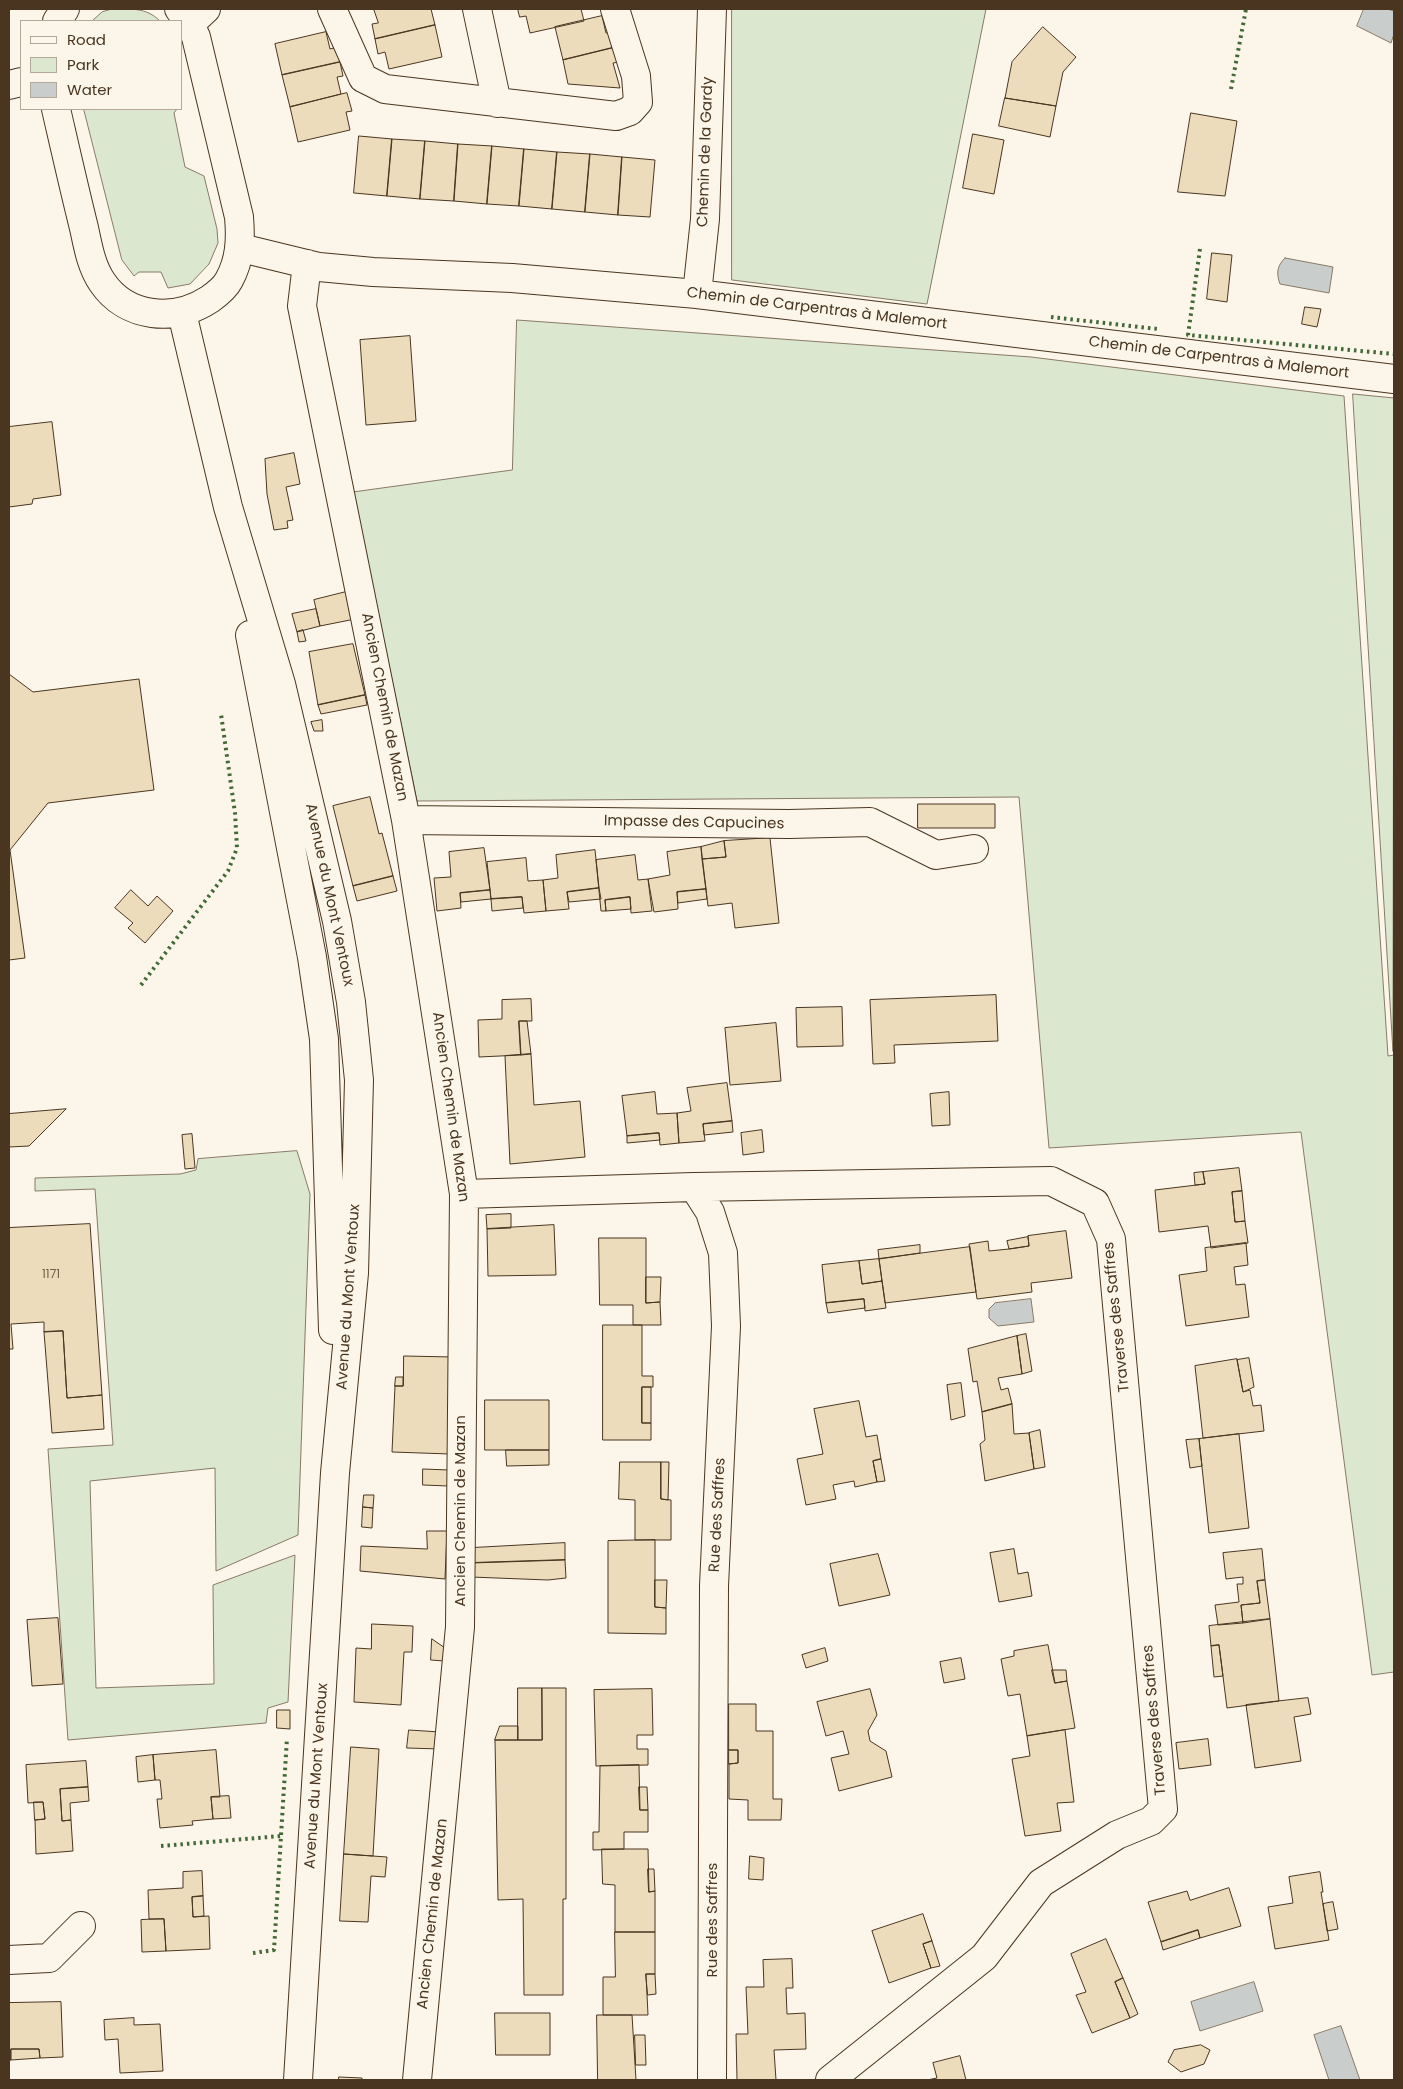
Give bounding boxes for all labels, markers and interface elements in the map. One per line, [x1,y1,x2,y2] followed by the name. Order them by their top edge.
[20,20,182,110] legend
[67,29,106,50] text: Road
[67,54,99,75] text: Park
[694,76,718,228] street label: Chemin de la Gardy
[67,79,112,100] text: Water
[686,284,948,334] street label: Chemin de Carpentras à Malemort
[1088,333,1350,383] street label: Chemin de Carpentras à Malemort
[357,611,411,803] street label: Ancien Chemin de Mazan
[301,802,357,988] street label: Avenue du Mont Ventoux
[604,812,784,834] street label: Impasse des Capucines
[428,1011,472,1203] street label: Ancien Chemin de Mazan
[334,1203,364,1391] street label: Avenue du Mont Ventoux
[1100,1241,1134,1393] street label: Traverse des Saffres
[42,1268,60,1282] house number: 1171
[452,1415,470,1607] street label: Ancien Chemin de Mazan
[706,1457,730,1573] street label: Rue des Saffres
[1139,1644,1171,1796] street label: Traverse des Saffres
[302,1682,332,1870] street label: Avenue du Mont Ventoux
[414,1818,452,2010] street label: Ancien Chemin de Mazan
[704,1863,722,1977] street label: Rue des Saffres

